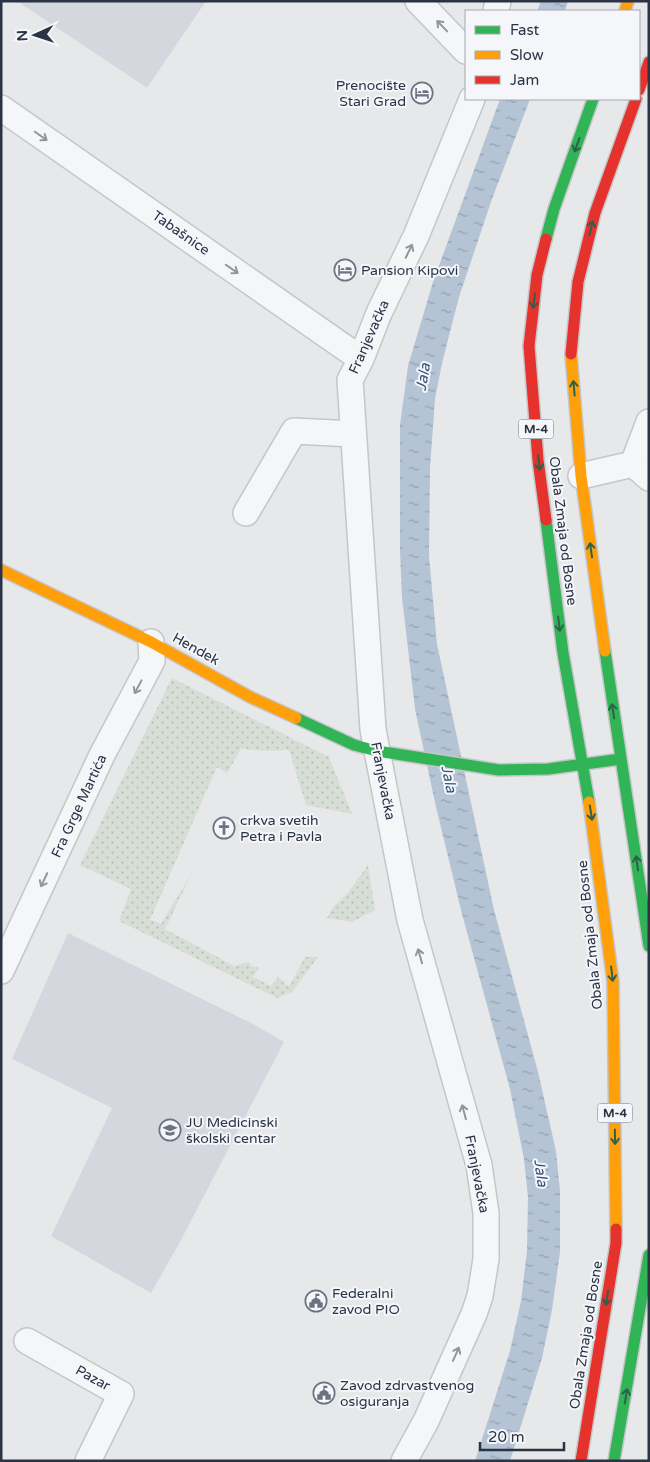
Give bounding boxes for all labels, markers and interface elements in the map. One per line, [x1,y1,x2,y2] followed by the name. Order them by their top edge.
[10,10,60,60] north arrow
[465,10,640,100] legend
[436,20,448,33] one-way arrow
[510,21,540,39] text: Fast
[14,30,31,42] text: N
[510,46,544,64] text: Slow
[510,71,539,89] text: Jam
[336,77,406,110] place label: Prenocište Stari Grad
[410,81,434,105] hotel icon: Prenocište Stari Grad
[34,131,48,141] one-way arrow
[572,136,581,152] one-way arrow
[149,207,213,259] street label: Tabašnice
[587,220,596,236] one-way arrow
[404,243,414,258] one-way arrow
[333,258,357,282] hotel icon: Pansion Kipovi
[361,262,458,279] place label: Pansion Kipovi
[225,264,239,274] one-way arrow
[529,293,539,309] one-way arrow
[345,297,393,377] street label: Franjevačka
[412,361,434,392] water label: Jala
[569,381,579,397] one-way arrow
[518,419,554,438] road number: M-4
[534,454,544,470] one-way arrow
[545,456,581,607] street label: Obala Zmaja od Bosne
[586,542,596,558] one-way arrow
[554,616,564,632] one-way arrow
[169,629,223,669] street label: Hendek
[133,679,142,694] one-way arrow
[608,703,618,719] one-way arrow
[367,740,399,822] street label: Franjevačka
[48,752,110,860] street label: Fra Grge Martića
[437,764,461,795] water label: Jala
[587,805,597,821] one-way arrow
[240,812,322,845] place label: crkva svetih Petra i Pavla
[212,816,236,840] church icon: crkva svetih Petra i Pavla
[631,856,641,872] one-way arrow
[574,859,606,1010] street label: Obala Zmaja od Bosne
[39,872,48,887] one-way arrow
[415,948,425,964] one-way arrow
[607,966,617,982] one-way arrow
[598,1104,632,1122] road number: M-4
[459,1105,469,1121] one-way arrow
[186,1114,278,1147] place label: JU Medicinski školski centar
[158,1118,182,1142] school or university icon: JU Medicinski školski centar
[610,1128,620,1144] one-way arrow
[461,1133,493,1215] street label: Franjevačka
[530,1158,552,1188] water label: Jala
[566,1260,606,1410] street label: Obala Zmaja od Bosne
[332,1285,400,1318] place label: Federalni zavod PIO
[304,1289,328,1313] public building icon: Federalni zavod PIO
[602,1290,612,1306] one-way arrow
[452,1347,461,1362] one-way arrow
[73,1362,114,1395] street label: Pazar
[340,1377,474,1410] place label: Zavod zdrvastvenog osiguranja
[312,1381,336,1405] public building icon: Zavod zdrvastvenog osiguranja
[621,1388,631,1404] one-way arrow
[480,1420,564,1452] scale bar
[488,1428,525,1446] text: 20 m

